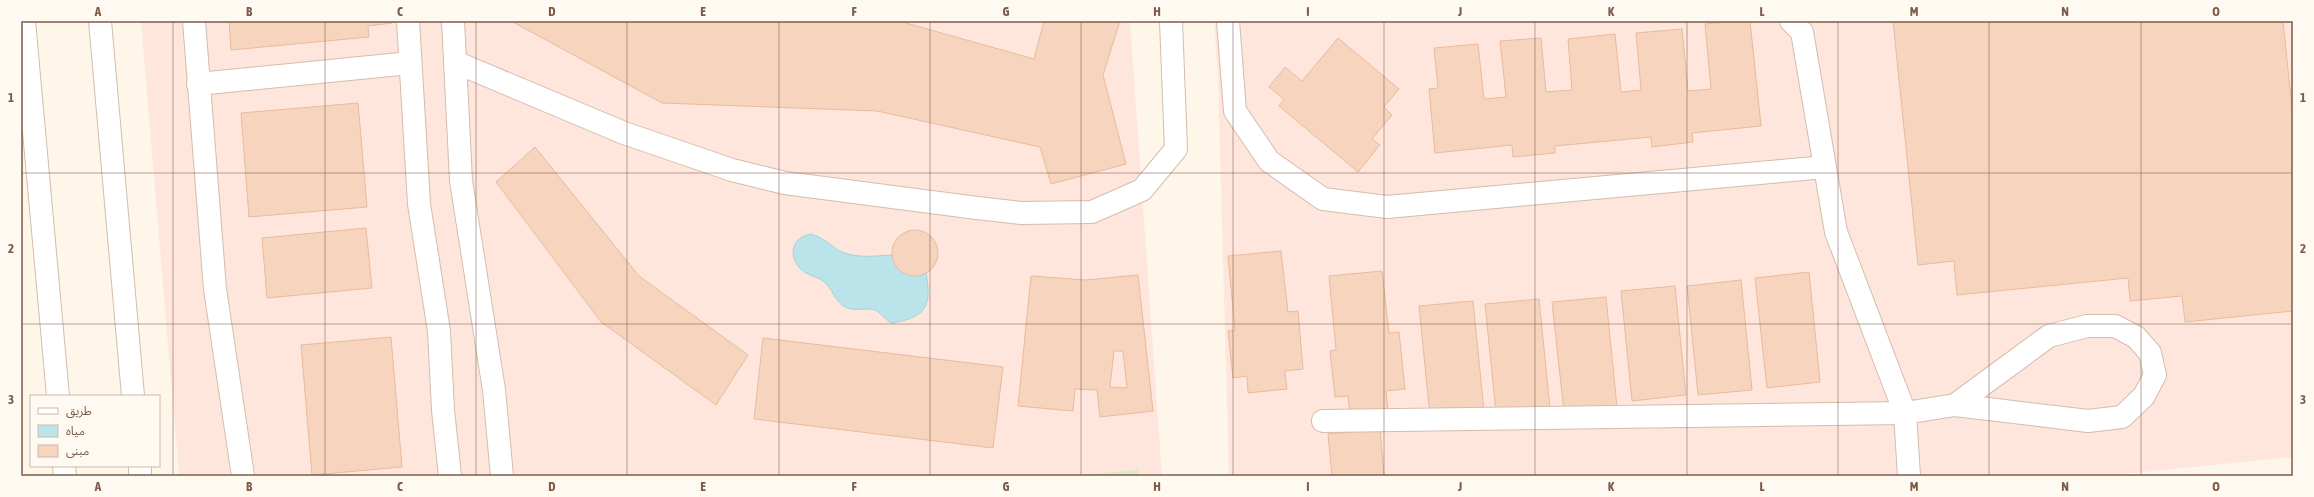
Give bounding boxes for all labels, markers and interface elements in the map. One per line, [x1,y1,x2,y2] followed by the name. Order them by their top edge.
[94,4,102,19] text: A
[246,4,253,19] text: B
[397,4,403,19] text: C
[548,4,556,19] text: D
[700,4,706,19] text: E
[851,4,857,19] text: F
[1003,4,1010,19] text: G
[1153,4,1161,19] text: H
[1306,4,1310,19] text: I
[1457,4,1462,19] text: J
[1608,4,1615,19] text: K
[1759,4,1765,19] text: L
[1910,4,1919,19] text: M
[2061,4,2069,19] text: N
[2212,4,2220,19] text: O
[8,90,14,105] text: 1
[2300,90,2306,105] text: 1
[8,241,14,256] text: 2
[2300,241,2306,256] text: 2
[8,392,14,407] text: 3
[2300,392,2306,407] text: 3
[30,395,160,467] legend
[66,404,92,419] text: طريق
[66,424,85,438] text: مياه
[66,444,89,458] text: مبنى
[94,479,102,494] text: A
[246,479,253,494] text: B
[397,479,403,494] text: C
[548,479,556,494] text: D
[700,479,706,494] text: E
[851,479,857,494] text: F
[1003,479,1010,494] text: G
[1153,479,1161,494] text: H
[1306,479,1310,494] text: I
[1457,479,1462,494] text: J
[1608,479,1615,494] text: K
[1759,479,1765,494] text: L
[1910,479,1919,494] text: M
[2061,479,2069,494] text: N
[2212,479,2220,494] text: O

